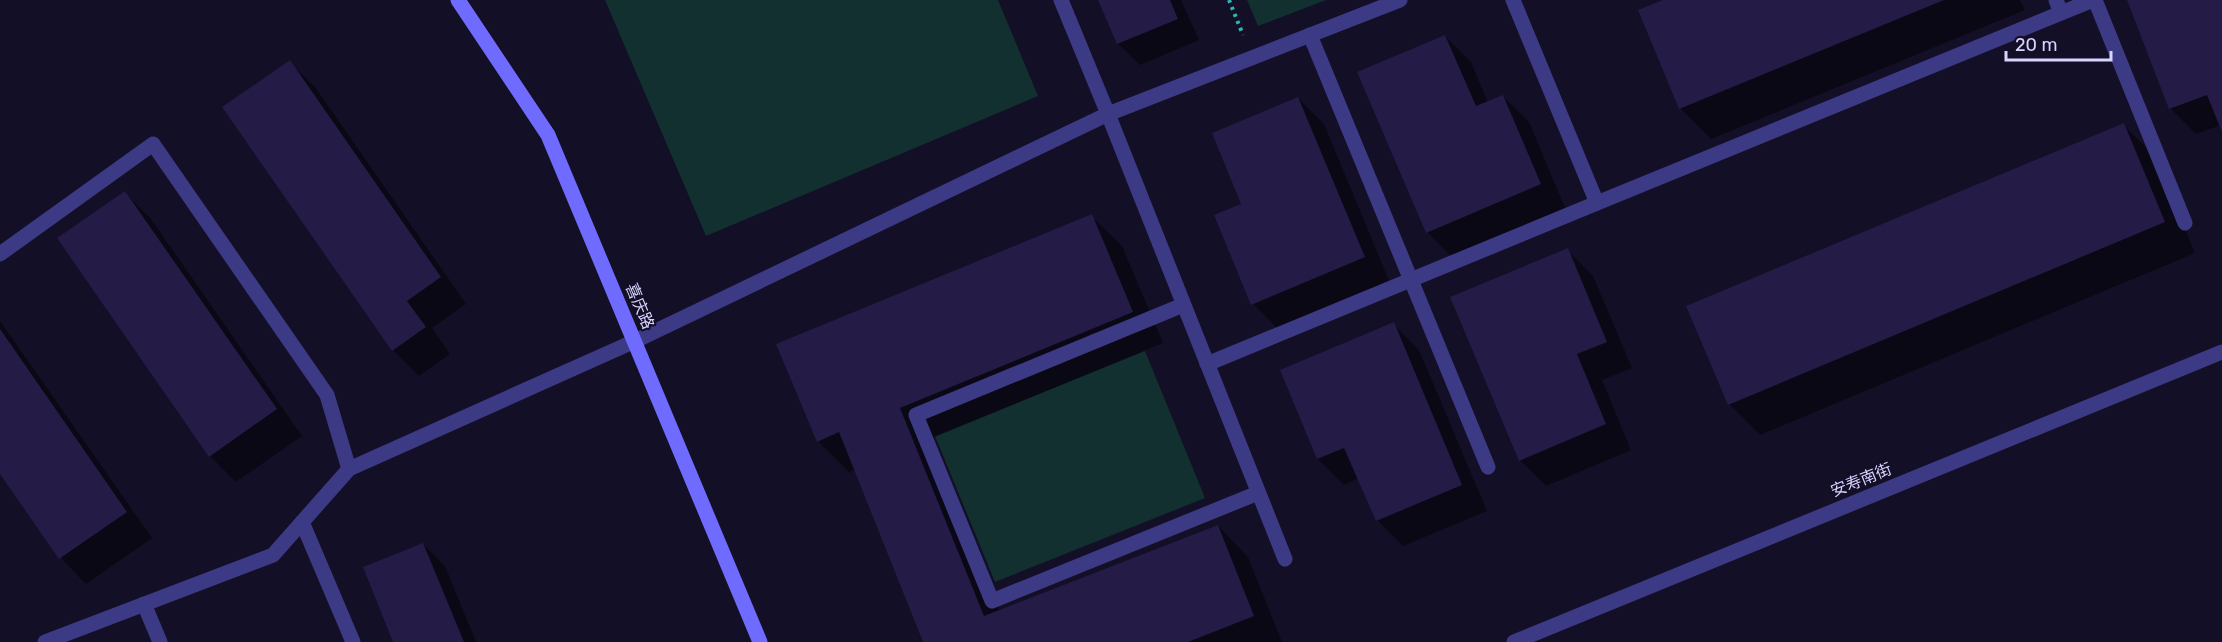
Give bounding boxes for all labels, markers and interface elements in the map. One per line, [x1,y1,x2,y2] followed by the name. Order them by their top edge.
[2006,24,2111,62] scale bar
[2015,34,2057,56] text: 20 m
[622,280,658,332] street label: 喜庆路
[1828,459,1894,501] street label: 安寿南街

